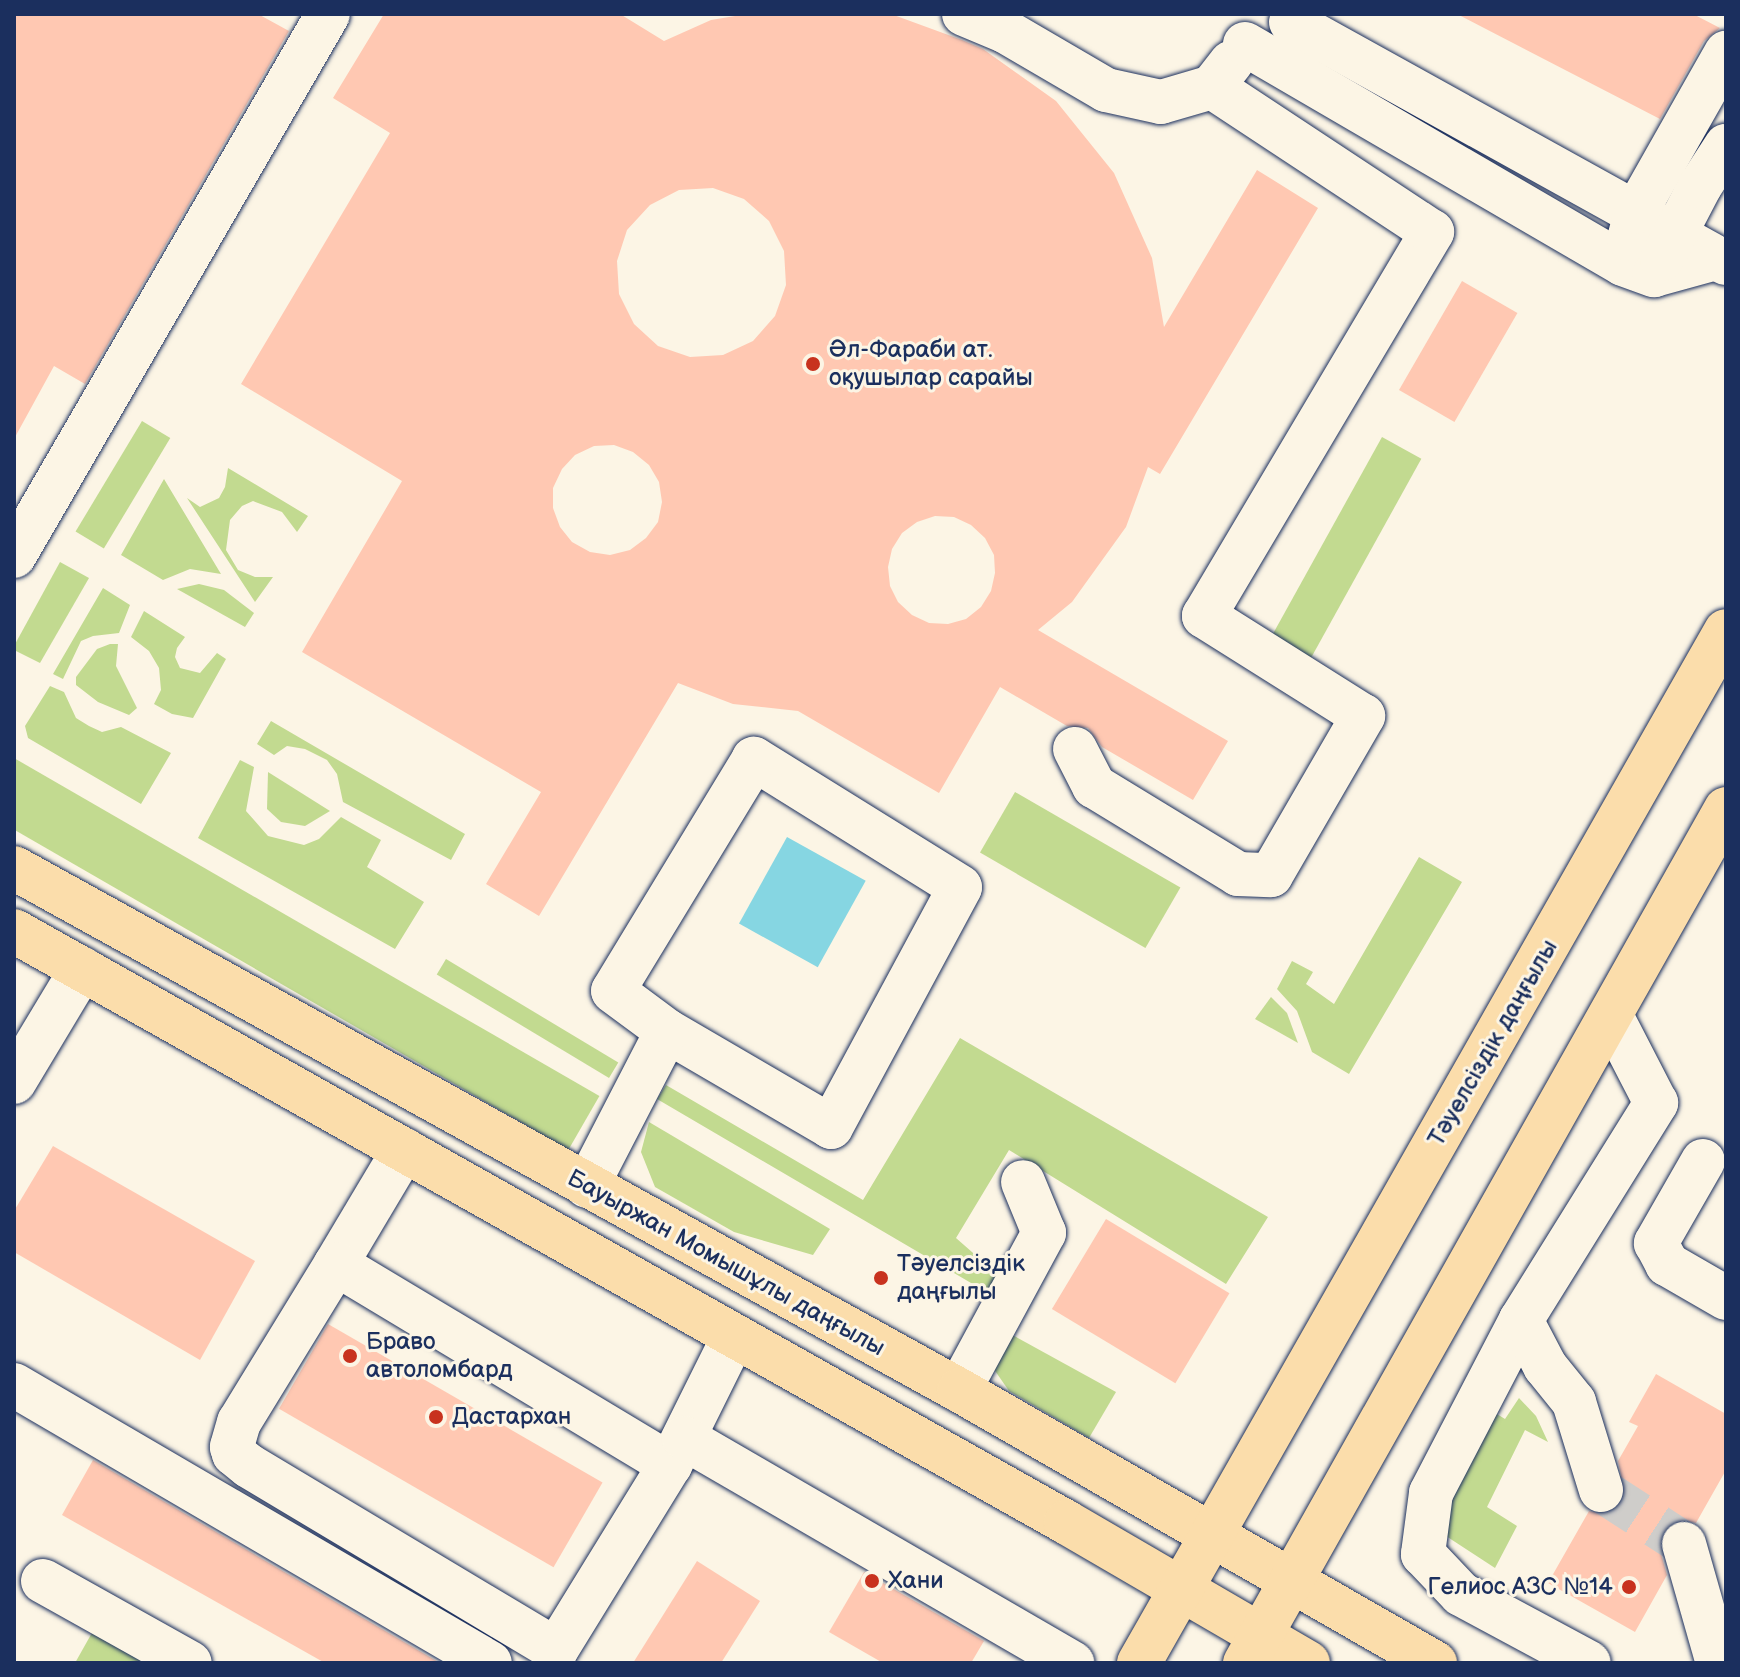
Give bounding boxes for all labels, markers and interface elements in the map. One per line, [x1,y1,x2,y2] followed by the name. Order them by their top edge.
[829,336,1033,392] place label: Әл-Фараби ат. оқушылар сарайы
[804,355,822,373] marker: Әл-Фараби ат. оқушылар сарайы
[1422,935,1564,1151] street label: Тәуелсіздік даңғылы
[562,1164,890,1362] street label: Бауыржан Момышұлы даңғылы
[897,1250,1025,1306] place label: Тәуелсіздік даңғылы
[872,1269,890,1287] marker: Тәуелсіздік даңғылы
[366,1328,512,1384] place label: Браво автоломбард
[341,1347,359,1365] marker: Браво автоломбард
[452,1403,571,1431] place label: Дастархан
[427,1408,445,1426] marker: Дастархан
[888,1567,944,1595] place label: Хани
[863,1572,881,1590] marker: Хани
[1428,1573,1613,1601] place label: Гелиос АЗС №14
[1620,1578,1638,1596] marker: Гелиос АЗС №14

